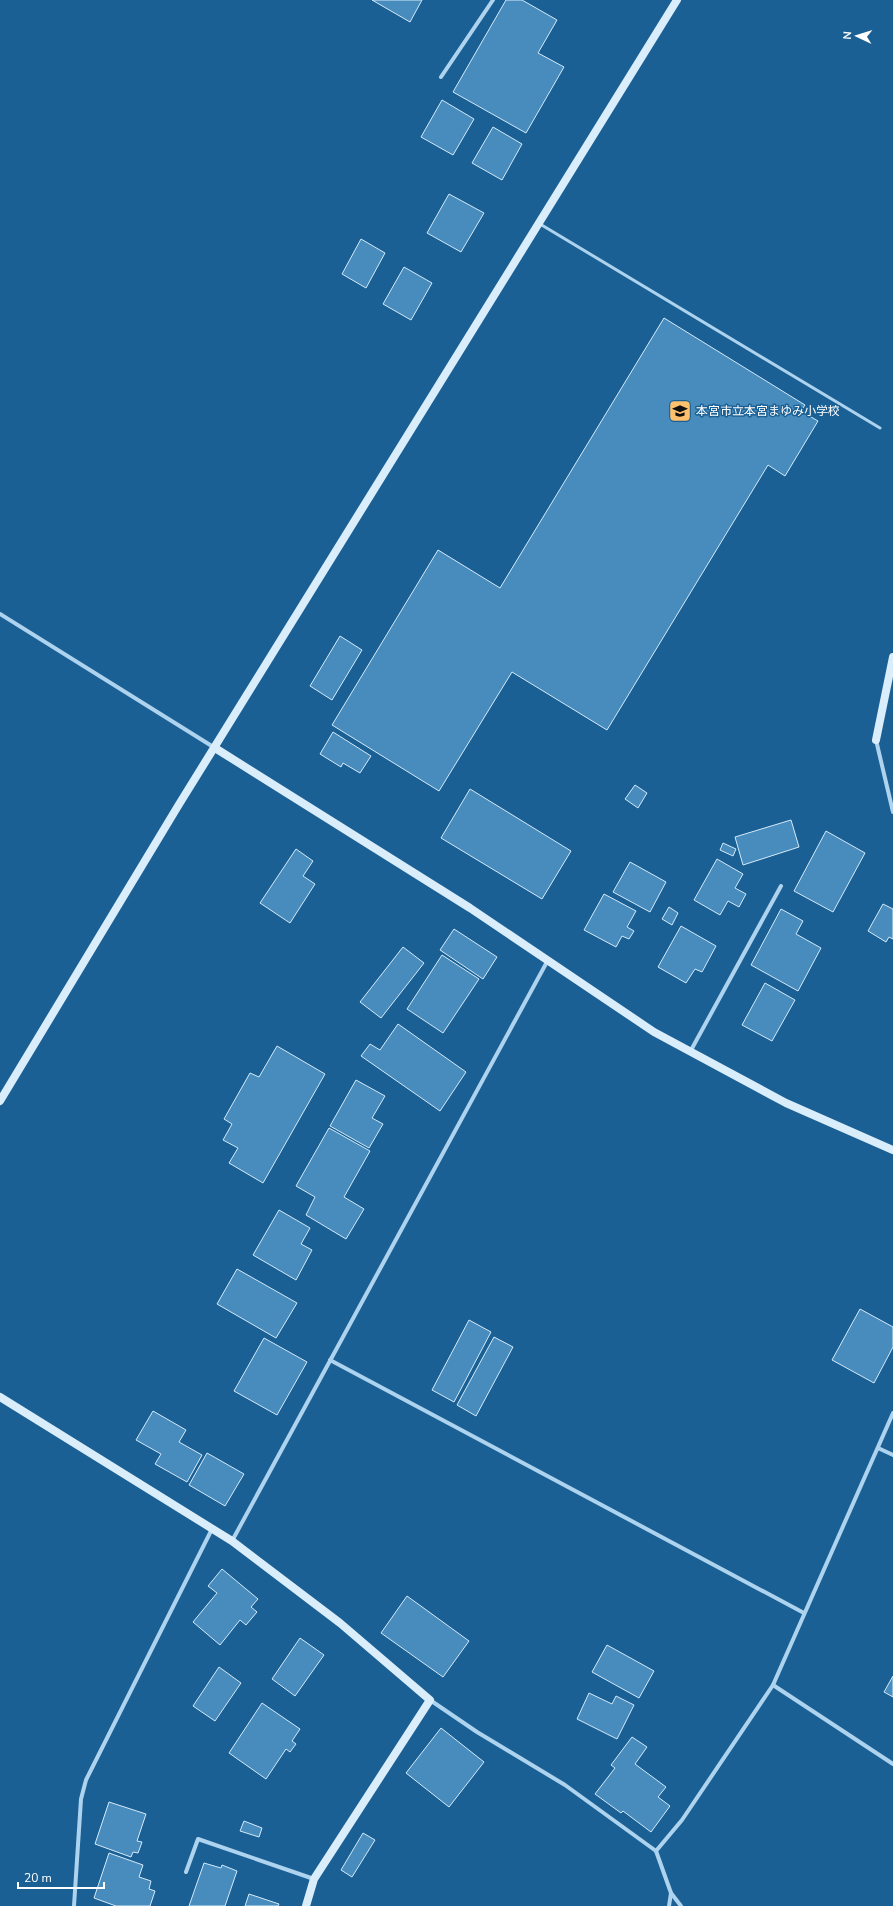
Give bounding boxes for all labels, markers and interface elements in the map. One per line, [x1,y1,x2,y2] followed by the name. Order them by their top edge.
[837,16,877,56] north arrow
[840,31,855,40] text: N
[667,398,693,424] school or university icon: 本宮市立本宮まゆみ小学校
[696,403,840,419] place label: 本宮市立本宮まゆみ小学校
[18,1864,104,1890] scale bar
[24,1870,52,1886] text: 20 m

